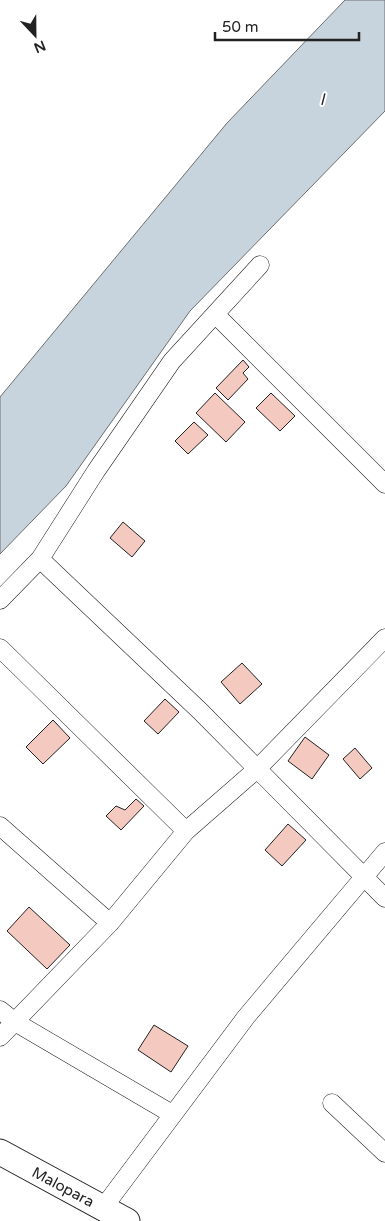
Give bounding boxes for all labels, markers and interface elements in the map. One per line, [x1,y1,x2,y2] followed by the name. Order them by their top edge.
[10,10,60,60] north arrow
[215,10,359,42] scale bar
[222,18,259,36] text: 50 m
[31,37,48,57] text: N
[320,90,326,110] water label: l
[29,1163,97,1211] street label: Malopara

